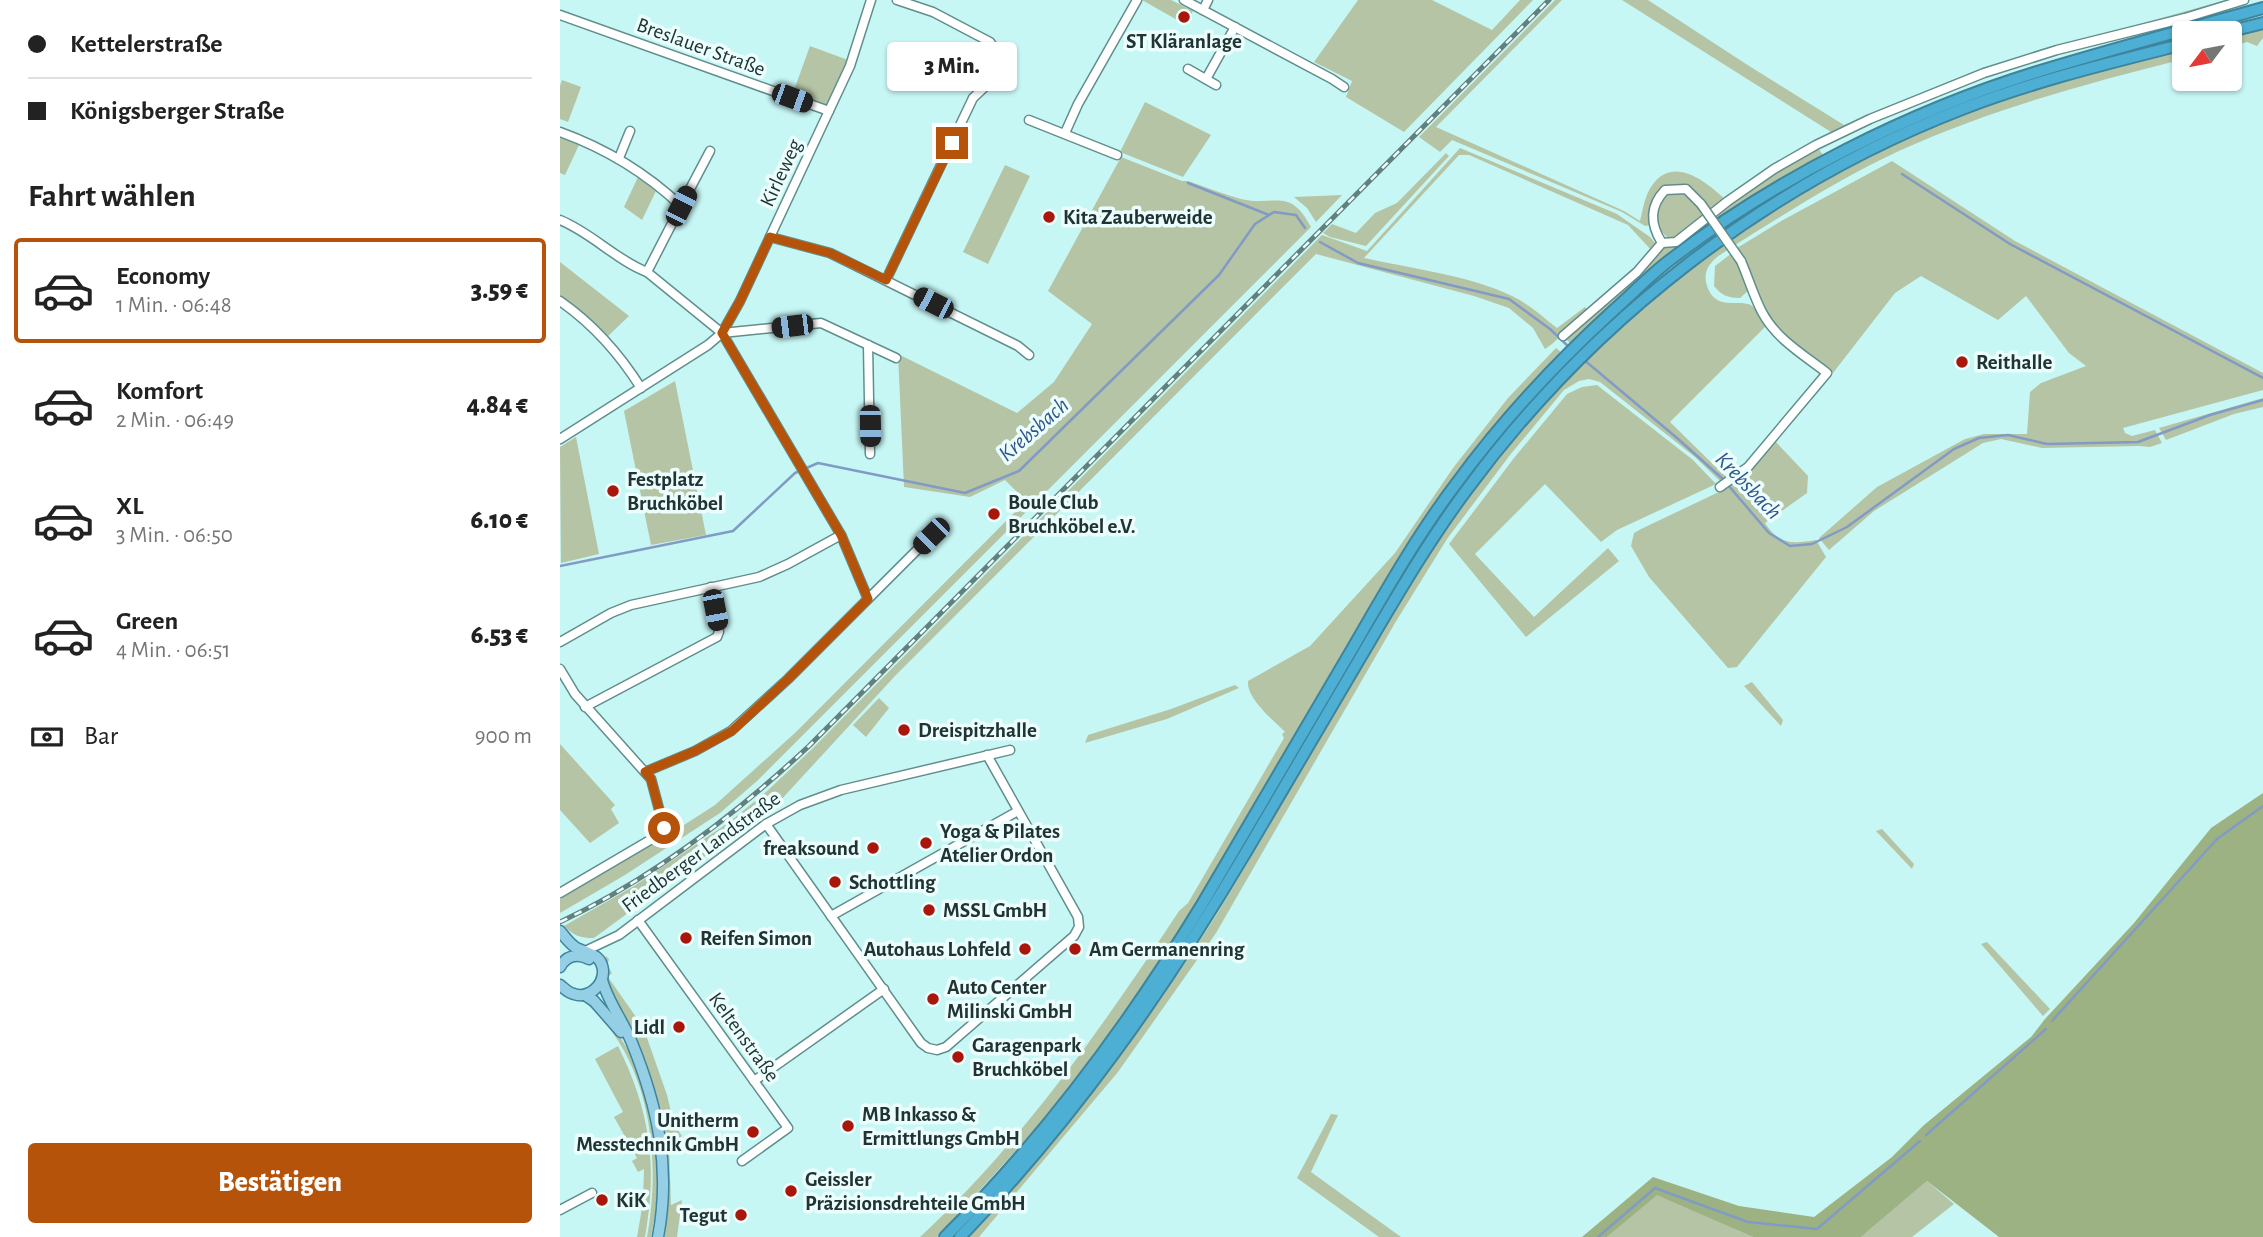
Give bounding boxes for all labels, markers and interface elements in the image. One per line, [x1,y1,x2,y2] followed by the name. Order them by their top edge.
[1176,9,1192,25] marker: ST Kläranlage
[634,14,768,80] street label: Breslauer Straße
[2172,21,2242,91] north arrow
[2172,21,2242,91] map controls
[70,31,223,57] text: Kettelerstraße
[1126,31,1242,52] place label: ST Kläranlage
[887,41,1017,90] callout: 3 Min.
[924,55,980,78] text: 3 Min.
[769,81,816,115] car
[70,98,285,124] text: Königsberger Straße
[936,127,968,159] route end
[756,135,806,210] street label: Kirleweg
[28,180,196,212] text: Fahrt wählen
[663,183,700,229] car
[1063,207,1213,228] place label: Kita Zauberweide
[1041,209,1057,225] marker: Kita Zauberweide
[32,259,95,322] icon: car
[116,263,210,289] text: Economy
[471,277,528,303] text: 3.59 €
[910,284,957,322] car
[116,294,232,317] text: 1 Min. · 06:48
[770,313,815,339] car
[1976,352,2053,373] place label: Reithalle
[1954,354,1970,370] marker: Reithalle
[32,374,95,437] icon: car
[116,378,203,404] text: Komfort
[467,392,528,418] text: 4.84 €
[995,394,1073,466] water label: Krebsbach
[860,405,881,447] car
[116,409,234,432] text: 2 Min. · 06:49
[1710,448,1786,524] water label: Krebsbach
[627,469,723,514] place label: Festplatz Bruchköbel
[605,483,621,499] marker: Festplatz Bruchköbel
[32,489,95,552] icon: car
[1008,492,1136,537] place label: Boule Club Bruchköbel e.V.
[116,493,143,519] text: XL
[986,506,1002,522] marker: Boule Club Bruchköbel e.V.
[471,507,528,533] text: 6.10 €
[909,514,954,558] car
[116,524,233,547] text: 3 Min. · 06:50
[701,587,730,633] car
[32,604,95,667] icon: car
[116,608,178,634] text: Green
[471,622,528,648] text: 6.53 €
[116,639,230,662] text: 4 Min. · 06:51
[28,718,66,756] icon: cash
[918,720,1037,741] place label: Dreispitzhalle
[896,722,912,738] marker: Dreispitzhalle
[84,723,118,749] text: Bar
[475,725,532,748] text: 900 m
[618,788,784,916] street label: Friedberger Landstraße
[648,812,680,844] route start
[940,821,1060,866] place label: Yoga & Pilates Atelier Ordon
[918,835,934,851] marker: Yoga & Pilates Atelier Ordon
[763,838,859,859] place label: freaksound
[865,840,881,856] marker: freaksound
[849,872,936,893] place label: Schottling
[827,874,843,890] marker: Schottling
[943,900,1047,921] place label: MSSL GmbH
[921,902,937,918] marker: MSSL GmbH
[700,928,812,949] place label: Reifen Simon
[678,930,694,946] marker: Reifen Simon
[864,939,1011,960] place label: Autohaus Lohfeld
[1089,939,1245,960] place label: Am Germanenring
[1017,941,1033,957] marker: Autohaus Lohfeld
[1067,941,1083,957] marker: Am Germanenring
[947,977,1073,1022] place label: Auto Center Milinski GmbH
[705,988,783,1086] street label: Keltenstraße
[925,991,941,1007] marker: Auto Center Milinski GmbH
[634,1017,665,1038] place label: Lidl
[671,1019,687,1035] marker: Lidl
[972,1035,1082,1080] place label: Garagenpark Bruchköbel
[950,1049,966,1065] marker: Garagenpark Bruchköbel
[862,1104,1020,1149] place label: MB Inkasso & Ermittlungs GmbH
[576,1110,739,1155] place label: Unitherm Messtechnik GmbH
[840,1118,856,1134] marker: MB Inkasso & Ermittlungs GmbH
[745,1124,761,1140] marker: Unitherm Messtechnik GmbH
[28,1143,532,1223] button: Bestätigen
[805,1169,1026,1214] place label: Geissler Präzisionsdrehteile GmbH
[783,1183,799,1199] marker: Geissler Präzisionsdrehteile GmbH
[616,1190,647,1211] place label: KiK
[594,1192,610,1208] marker: KiK
[679,1205,727,1226] place label: Tegut
[733,1207,749,1223] marker: Tegut

